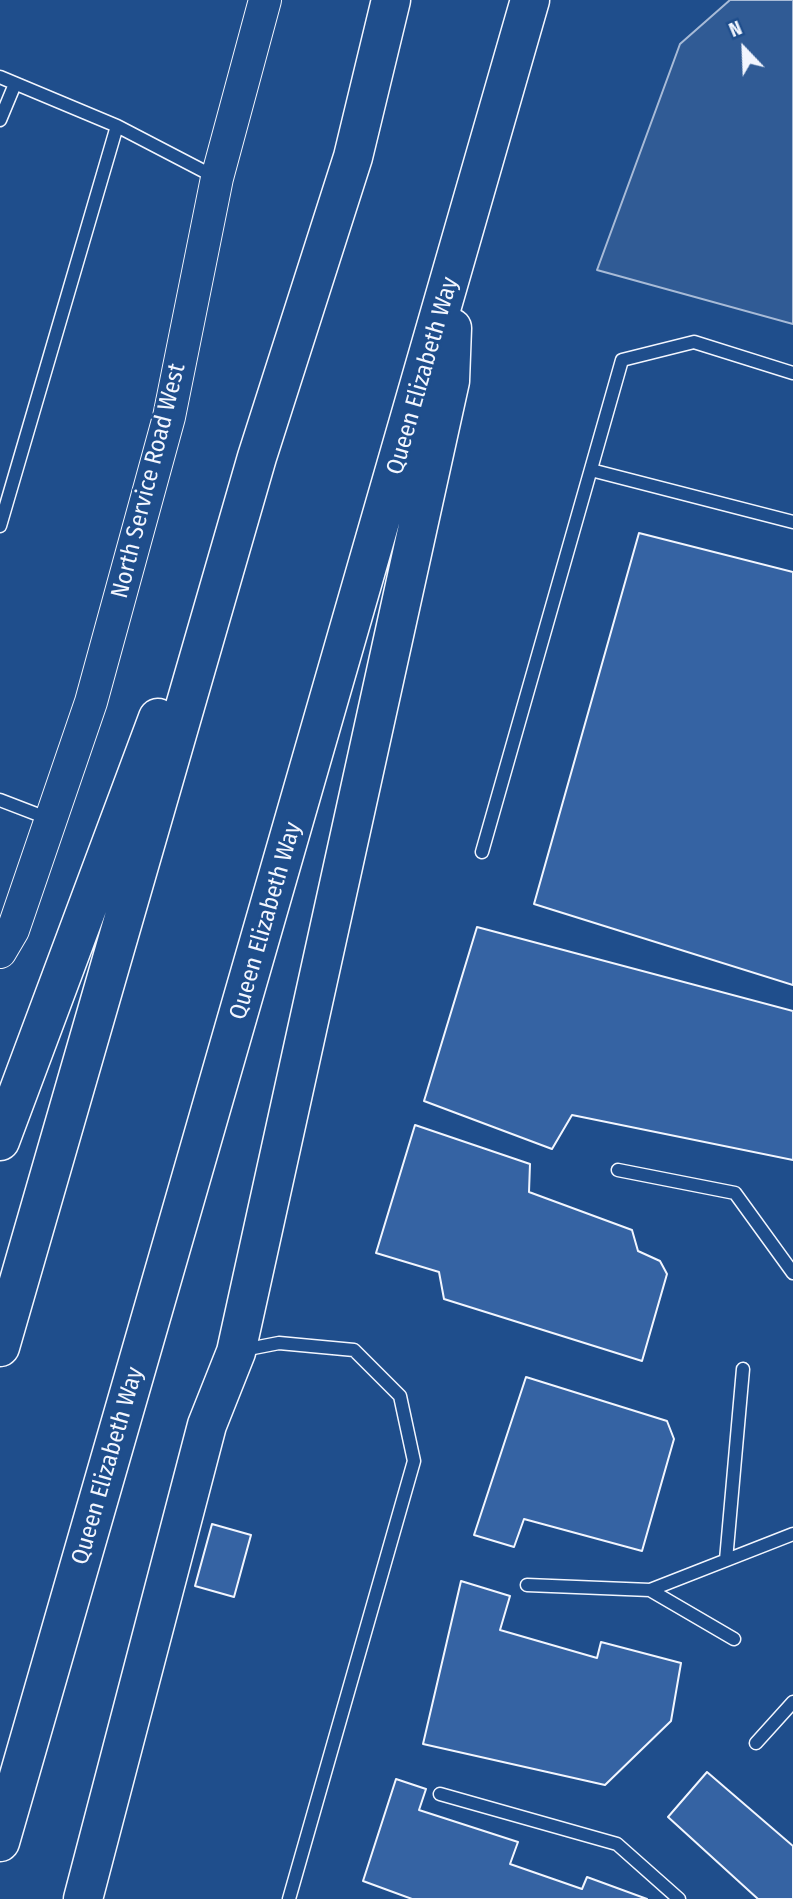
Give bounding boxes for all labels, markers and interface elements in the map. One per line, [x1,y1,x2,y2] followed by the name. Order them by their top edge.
[709,14,779,84] north arrow
[726,16,745,42] text: N
[381,274,465,478] street label: Queen Elizabeth Way
[106,361,192,601] street label: North Service Road West
[224,819,308,1023] street label: Queen Elizabeth Way
[66,1364,150,1568] street label: Queen Elizabeth Way

